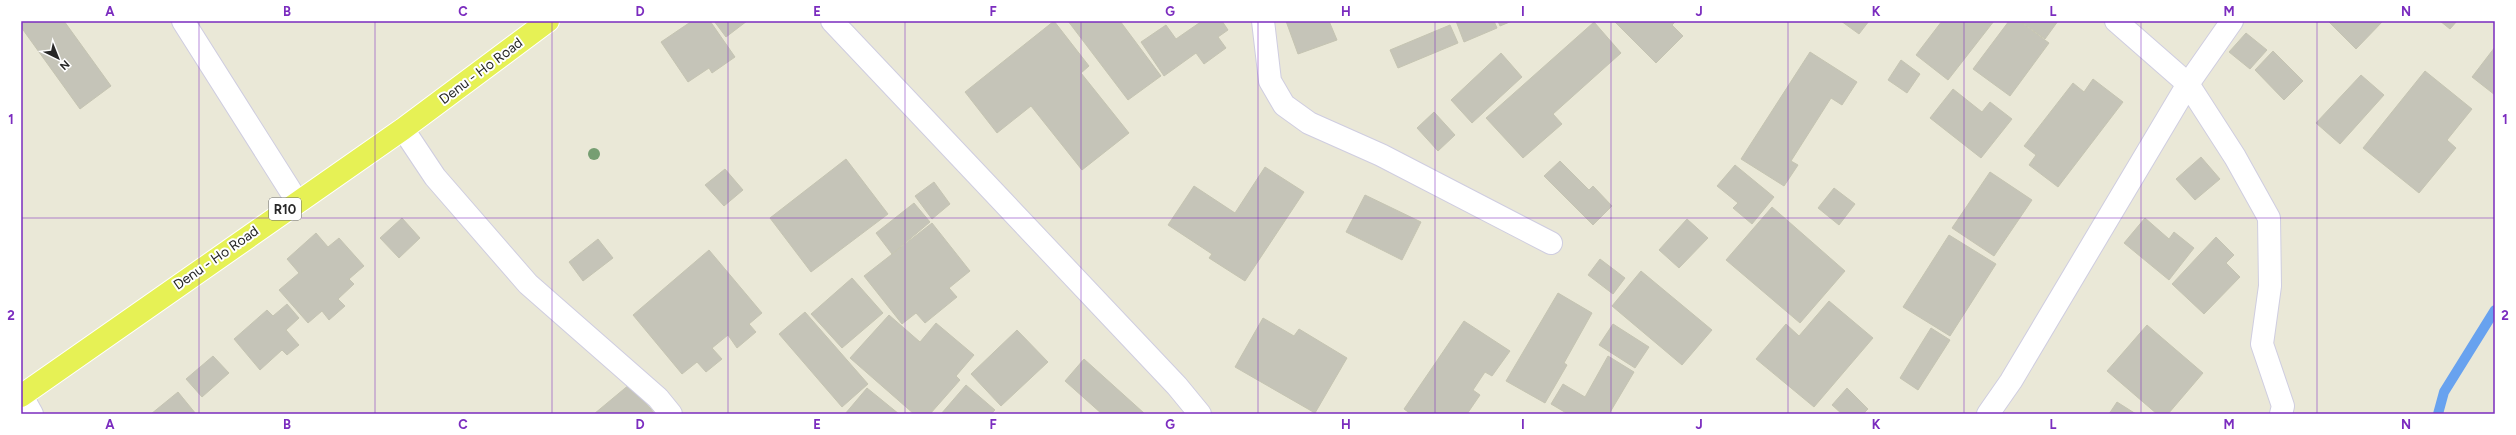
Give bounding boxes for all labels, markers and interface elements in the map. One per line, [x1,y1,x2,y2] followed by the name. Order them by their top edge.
[105,4,115,19] text: A
[283,4,291,19] text: B
[458,4,468,19] text: C
[635,4,645,19] text: D
[813,4,821,19] text: E
[989,4,997,19] text: F
[1165,4,1175,19] text: G
[1341,4,1351,19] text: H
[1521,4,1525,19] text: I
[1695,4,1703,19] text: J
[1872,4,1881,19] text: K
[2050,4,2057,19] text: L
[2223,4,2235,19] text: M
[2401,4,2411,19] text: N
[436,34,526,108] street label: Denu - Ho Road
[38,38,78,78] north arrow
[57,57,72,73] text: N
[8,112,14,127] text: 1
[2502,112,2508,127] text: 1
[269,198,301,220] road number: R10
[170,222,262,294] street label: Denu - Ho Road
[7,308,15,323] text: 2
[2501,308,2509,323] text: 2
[105,417,115,432] text: A
[283,417,291,432] text: B
[458,417,468,432] text: C
[635,417,645,432] text: D
[813,417,821,432] text: E
[989,417,997,432] text: F
[1165,417,1175,432] text: G
[1341,417,1351,432] text: H
[1521,417,1525,432] text: I
[1695,417,1703,432] text: J
[1872,417,1881,432] text: K
[2050,417,2057,432] text: L
[2223,417,2235,432] text: M
[2401,417,2411,432] text: N

